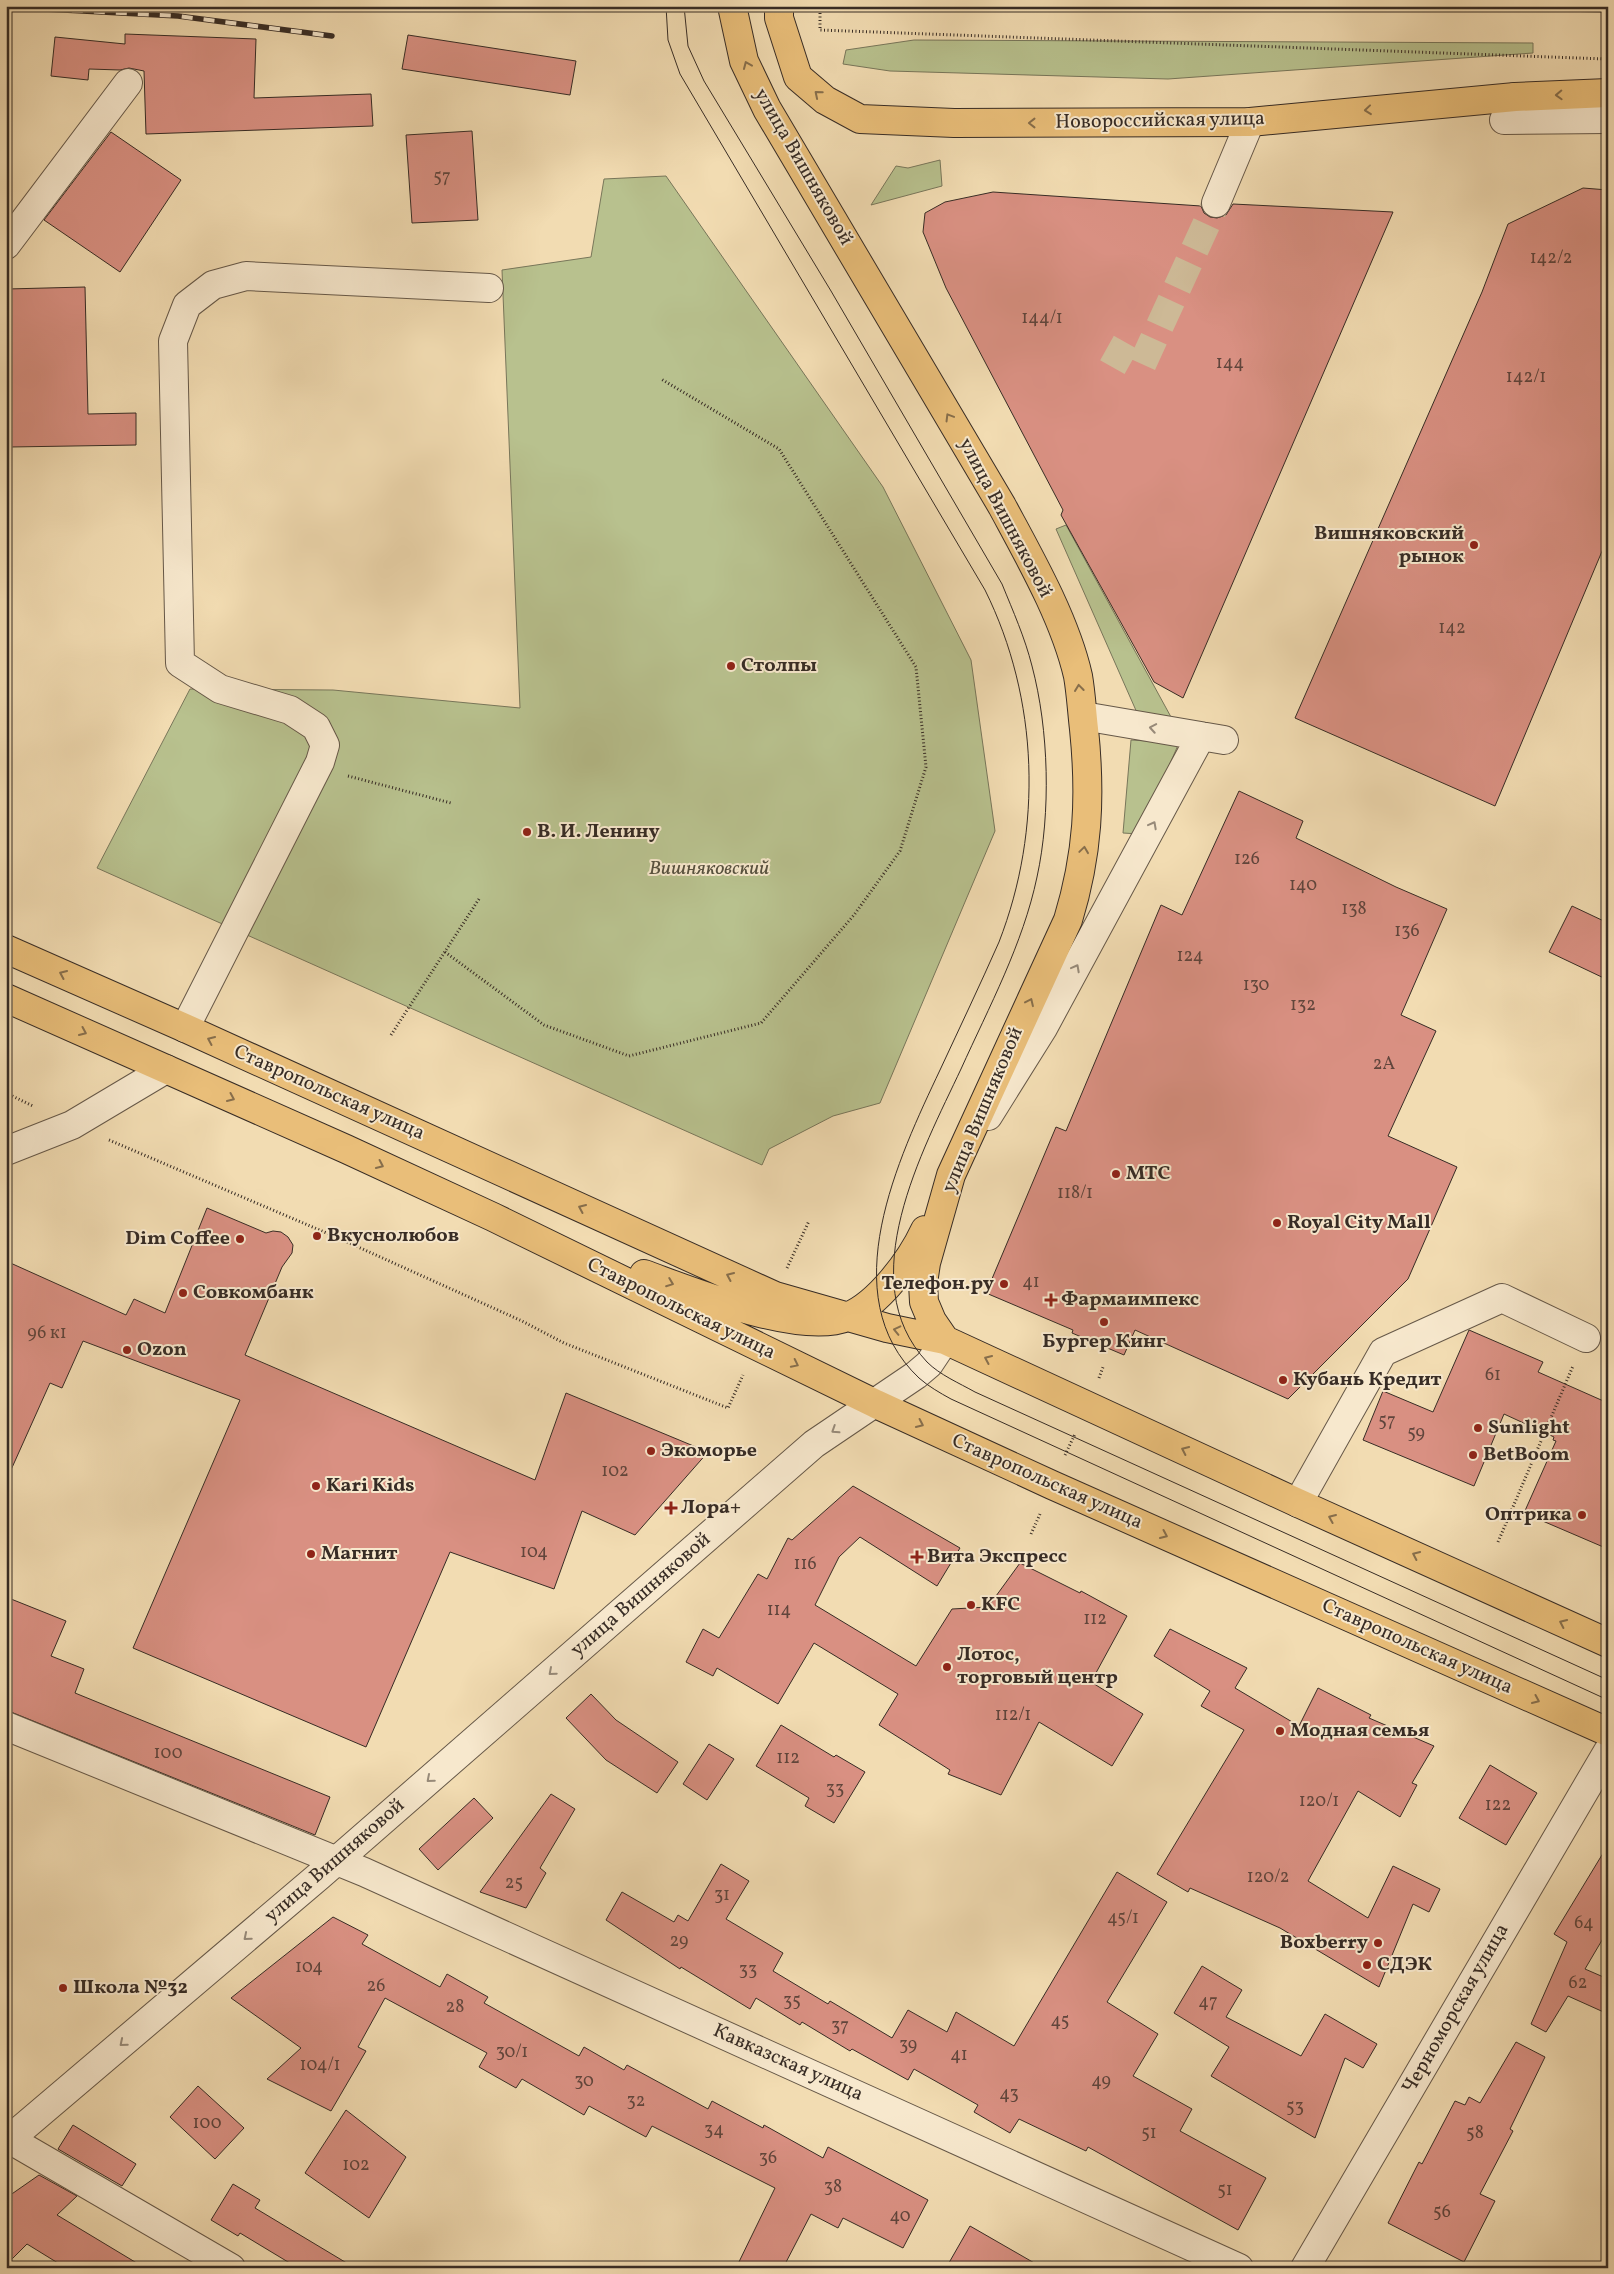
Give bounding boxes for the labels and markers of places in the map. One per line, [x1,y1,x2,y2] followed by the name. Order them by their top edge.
[1314,520,1464,571] place label: Вишняковский рынок
[1468,539,1480,551] marker: Вишняковский рынок
[741,652,817,680] place label: Столпы
[725,660,737,672] marker: Столпы
[537,818,660,846] place label: В. И. Ленину
[521,826,533,838] marker: В. И. Ленину
[1126,1160,1170,1188] place label: МТС
[1110,1168,1122,1180] marker: МТС
[1287,1209,1431,1237] place label: Royal City Mall
[1271,1217,1283,1229] marker: Royal City Mall
[327,1222,459,1250] place label: Вкуснолюбов
[125,1225,230,1253] place label: Dim Coffee
[311,1230,323,1242] marker: Вкуснолюбов
[234,1233,246,1245] marker: Dim Coffee
[881,1270,994,1298] place label: Телефон.ру
[998,1278,1010,1290] marker: Телефон.ру
[193,1279,314,1307] place label: Совкомбанк
[1061,1286,1199,1314] place label: Фармаимпекс
[177,1287,189,1299] marker: Совкомбанк
[1045,1294,1057,1306] marker: Фармаимпекс
[1098,1316,1110,1328] marker: Бургер Кинг
[1042,1328,1166,1356] place label: Бургер Кинг
[137,1336,187,1364] place label: Ozon
[121,1344,133,1356] marker: Ozon
[1293,1366,1442,1394] place label: Кубань Кредит
[1277,1374,1289,1386] marker: Кубань Кредит
[1488,1414,1570,1442] place label: Sunlight
[1472,1422,1484,1434] marker: Sunlight
[661,1437,757,1465] place label: Экоморье
[1483,1441,1570,1469] place label: BetBoom
[645,1445,657,1457] marker: Экоморье
[1467,1449,1479,1461] marker: BetBoom
[326,1472,415,1500] place label: Kari Kids
[310,1480,322,1492] marker: Kari Kids
[681,1494,741,1522] place label: Лора+
[1485,1501,1572,1529] place label: Оптрика
[665,1502,677,1514] marker: Лора+
[1576,1509,1588,1521] marker: Оптрика
[321,1540,398,1568] place label: Магнит
[927,1543,1067,1571] place label: Вита Экспресс
[305,1548,317,1560] marker: Магнит
[911,1551,923,1563] marker: Вита Экспресс
[981,1591,1020,1619] place label: KFC
[965,1599,977,1611] marker: KFC
[957,1641,1118,1692] place label: Лотос, торговый центр
[941,1661,953,1673] marker: Лотос, торговый центр
[1290,1717,1429,1745] place label: Модная семья
[1274,1725,1286,1737] marker: Модная семья
[1280,1929,1368,1957] place label: Boxberry
[1372,1937,1384,1949] marker: Boxberry
[1377,1951,1433,1979] place label: СДЭК
[1361,1959,1373,1971] marker: СДЭК
[73,1974,188,2002] place label: Школа №32
[57,1982,69,1994] marker: Школа №32

